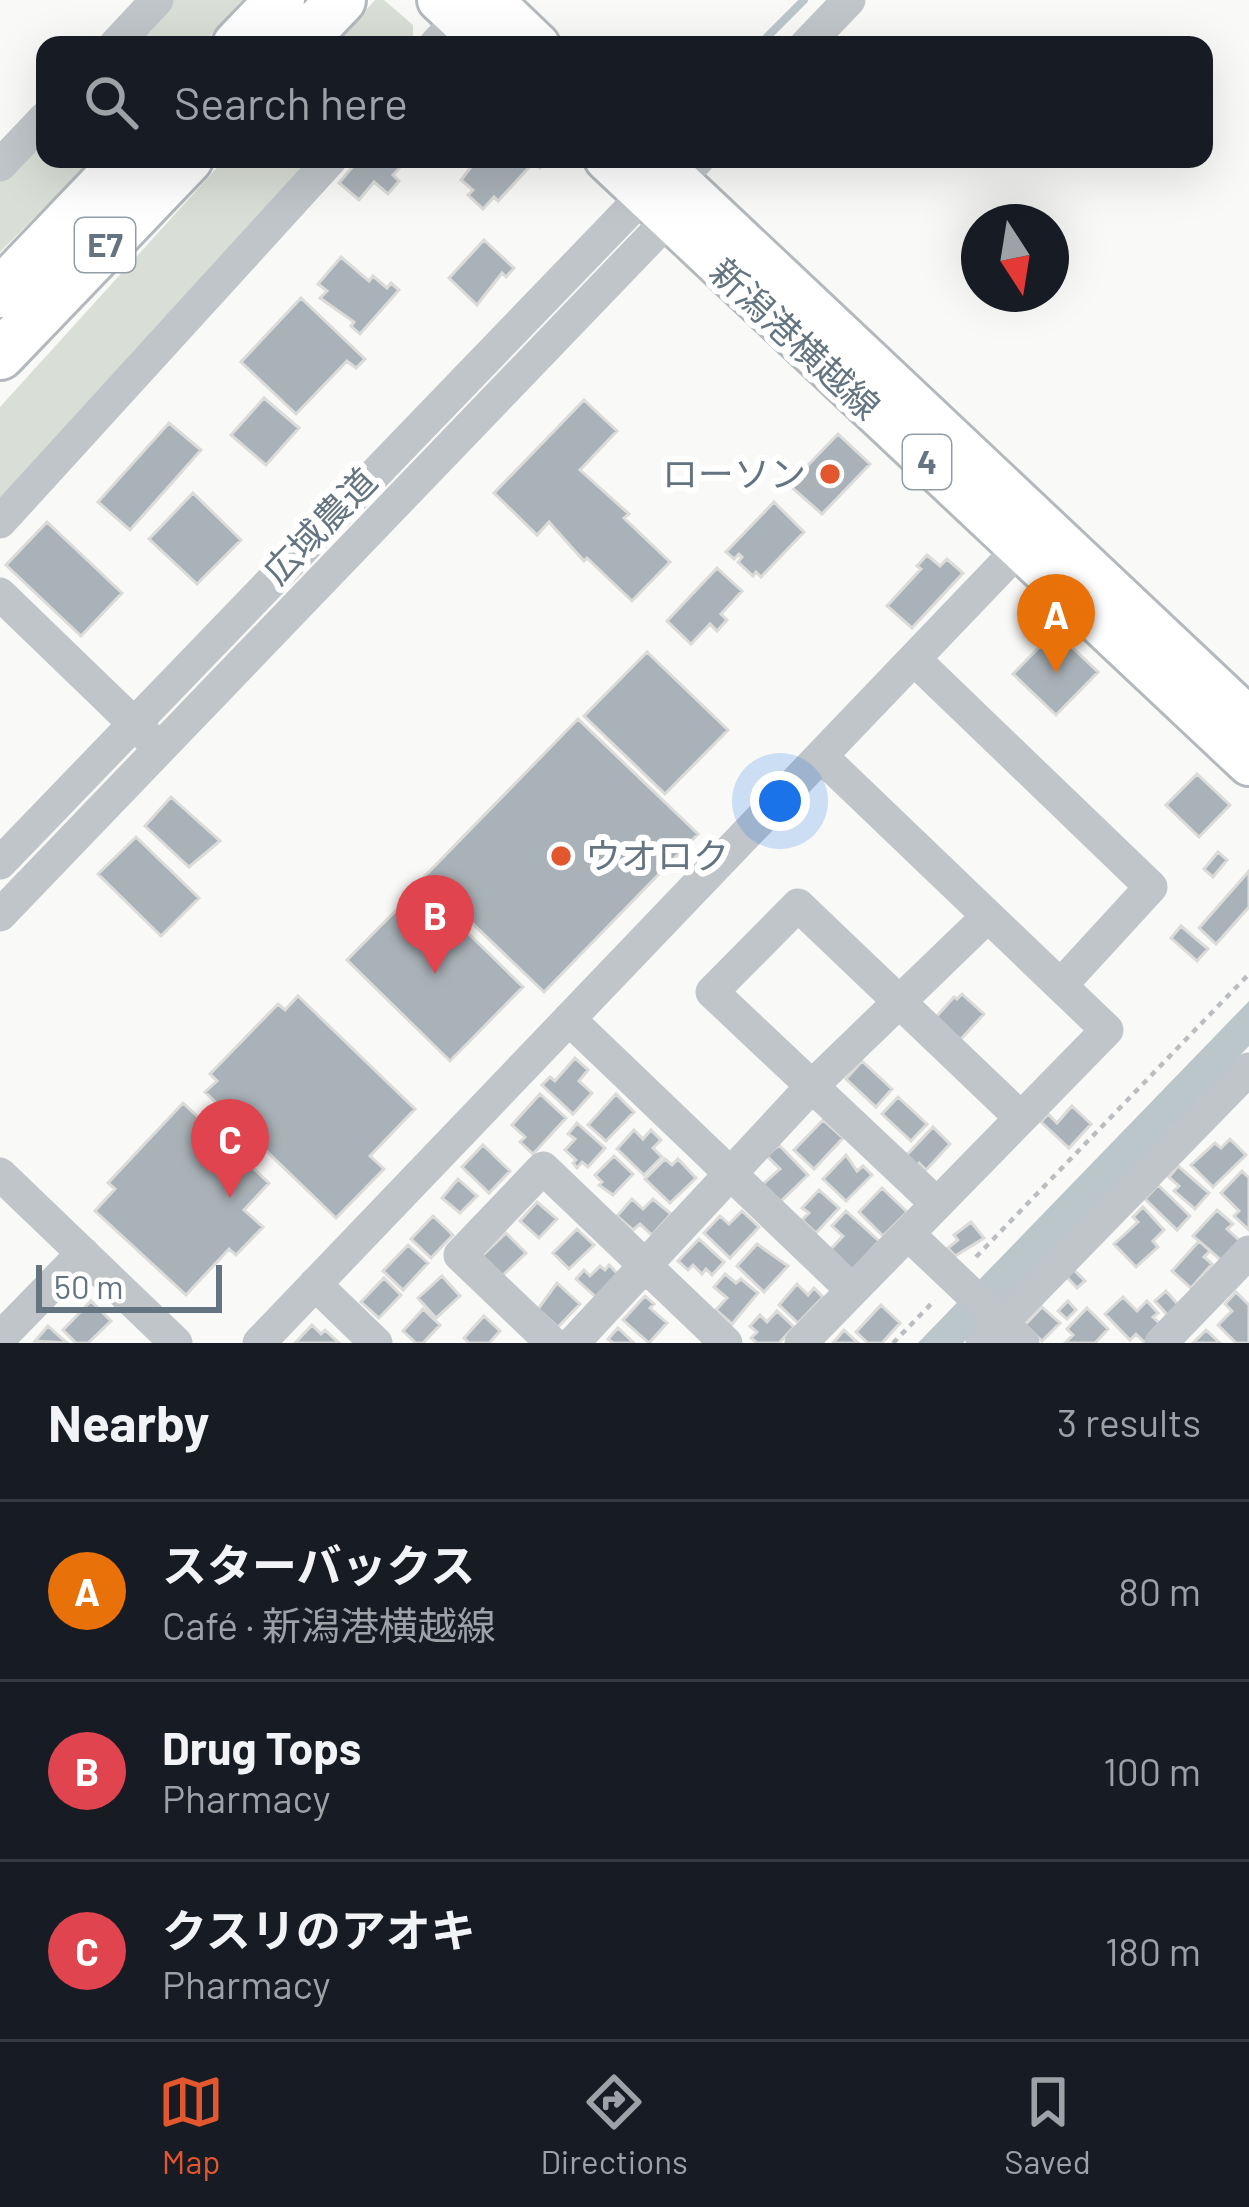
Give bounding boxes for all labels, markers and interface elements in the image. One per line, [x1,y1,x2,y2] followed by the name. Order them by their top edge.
[36,36,1213,168] search box
[78,69,144,135] icon: search
[174,75,408,129] text: Search here
[961,204,1069,312] north arrow
[75,218,135,272] road number: E7
[702,249,890,427] street label: 新潟港横越線
[903,435,951,489] road number: 4
[662,451,806,494] place label: ローソン
[253,458,384,592] street label: 広域農道
[817,461,843,487] marker: ローソン
[1017,574,1095,673] pin: A
[750,771,810,831] your location
[585,833,729,876] place label: ウオロク
[548,843,574,869] marker: ウオロク
[396,875,474,974] pin: B
[191,1099,269,1198] pin: C
[36,1259,222,1312] scale bar
[54,1266,124,1306] text: 50 m
[48,1391,209,1452] text: Nearby
[1057,1398,1201,1445] text: 3 results
[162,1537,475,1591] text: スターバックス
[74,1567,100,1614] text: A
[1119,1567,1201,1614] text: 80 m
[162,1601,496,1648] text: Café · 新潟港横越線
[162,1720,361,1774] text: Drug Tops
[75,1747,99,1794] text: B
[1103,1747,1201,1794] text: 100 m
[162,1774,330,1821] text: Pharmacy
[162,1902,476,1956] text: クスリのアオキ
[75,1927,99,1974] text: C
[1105,1927,1201,1974] text: 180 m
[162,1960,330,2007] text: Pharmacy
[158,2069,224,2181] tab: Map
[540,2069,688,2181] tab: Directions
[1004,2069,1091,2181] tab: Saved

